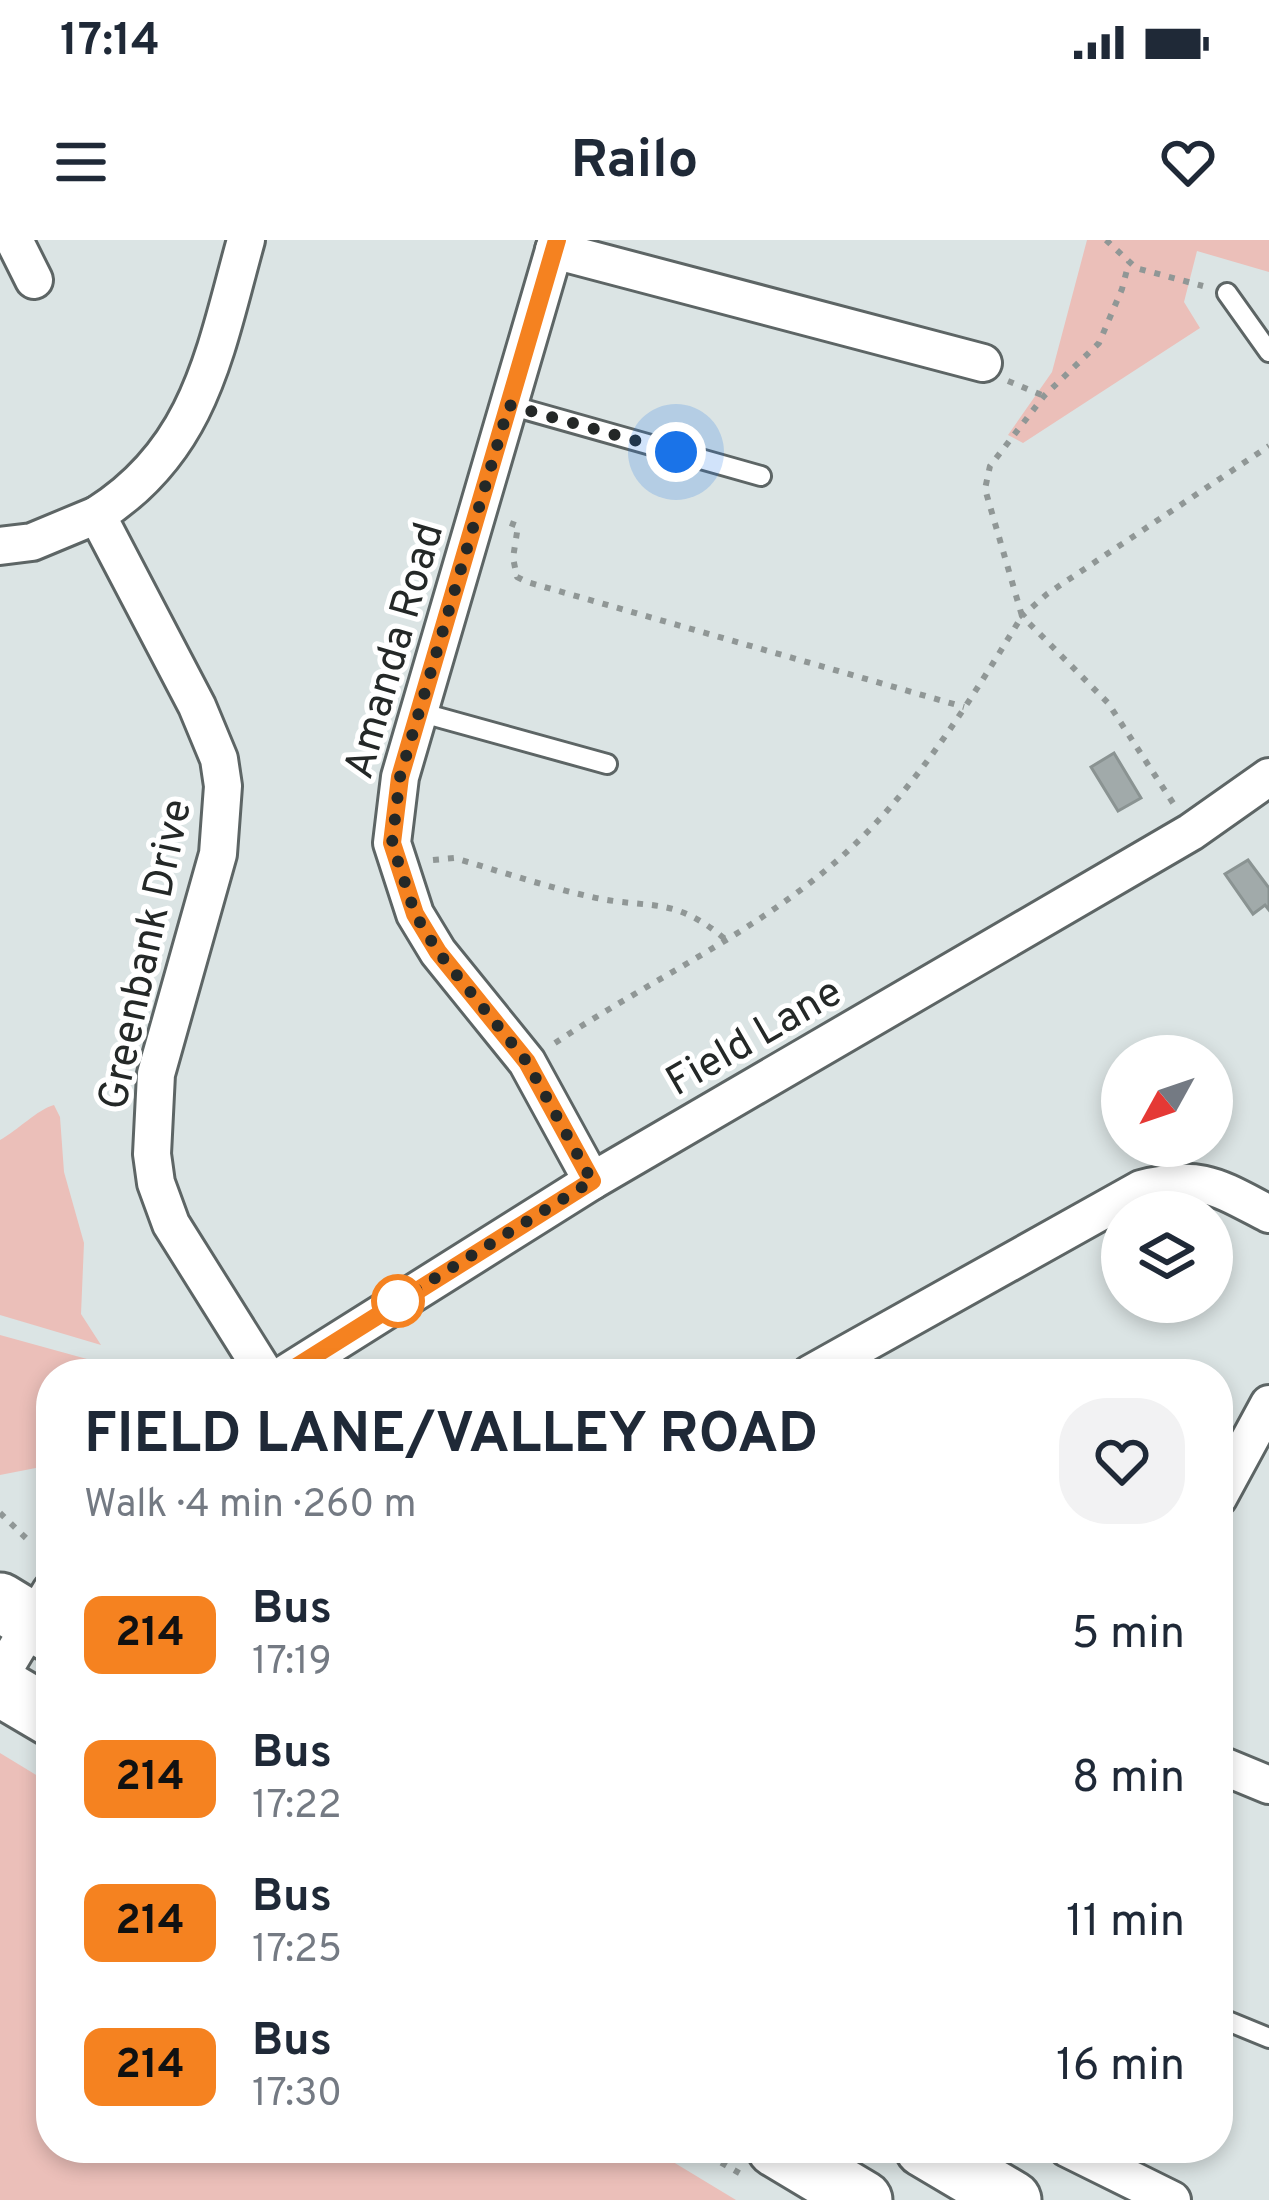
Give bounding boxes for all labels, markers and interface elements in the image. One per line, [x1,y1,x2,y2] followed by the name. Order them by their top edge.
[60,14,160,71] text: 17:14
[571,128,698,197] text: Railo
[48,129,114,195] icon: menu
[1155,129,1221,195] icon: heart
[646,422,706,482] your location
[334,517,458,785] street label: Amanda Road
[89,795,206,1115] street label: Greenbank Drive
[658,967,853,1110] street label: Field Lane
[1101,1035,1233,1167] north arrow
[1101,1035,1233,1323] map controls
[1101,1191,1233,1323] button: layers
[373,1276,423,1326] unlabelled marker
[1059,1398,1185,1524] button: heart
[84,1401,818,1473] text: FIELD LANE/VALLEY ROAD
[84,1482,417,1531] text: Walk · 4 min · 260 m
[252,1582,332,1639] text: Bus
[1072,1607,1185,1664] text: 5 min
[115,1608,185,1661] text: 214
[252,1639,332,1688] text: 17:19
[252,1726,332,1783] text: Bus
[1072,1751,1185,1808] text: 8 min
[115,1752,185,1805] text: 214
[252,1783,342,1832] text: 17:22
[252,1870,332,1927] text: Bus
[1066,1895,1185,1952] text: 11 min
[115,1896,185,1949] text: 214
[252,1927,342,1976] text: 17:25
[252,2014,332,2071] text: Bus
[1056,2039,1185,2096] text: 16 min
[115,2040,185,2093] text: 214
[252,2071,342,2120] text: 17:30

